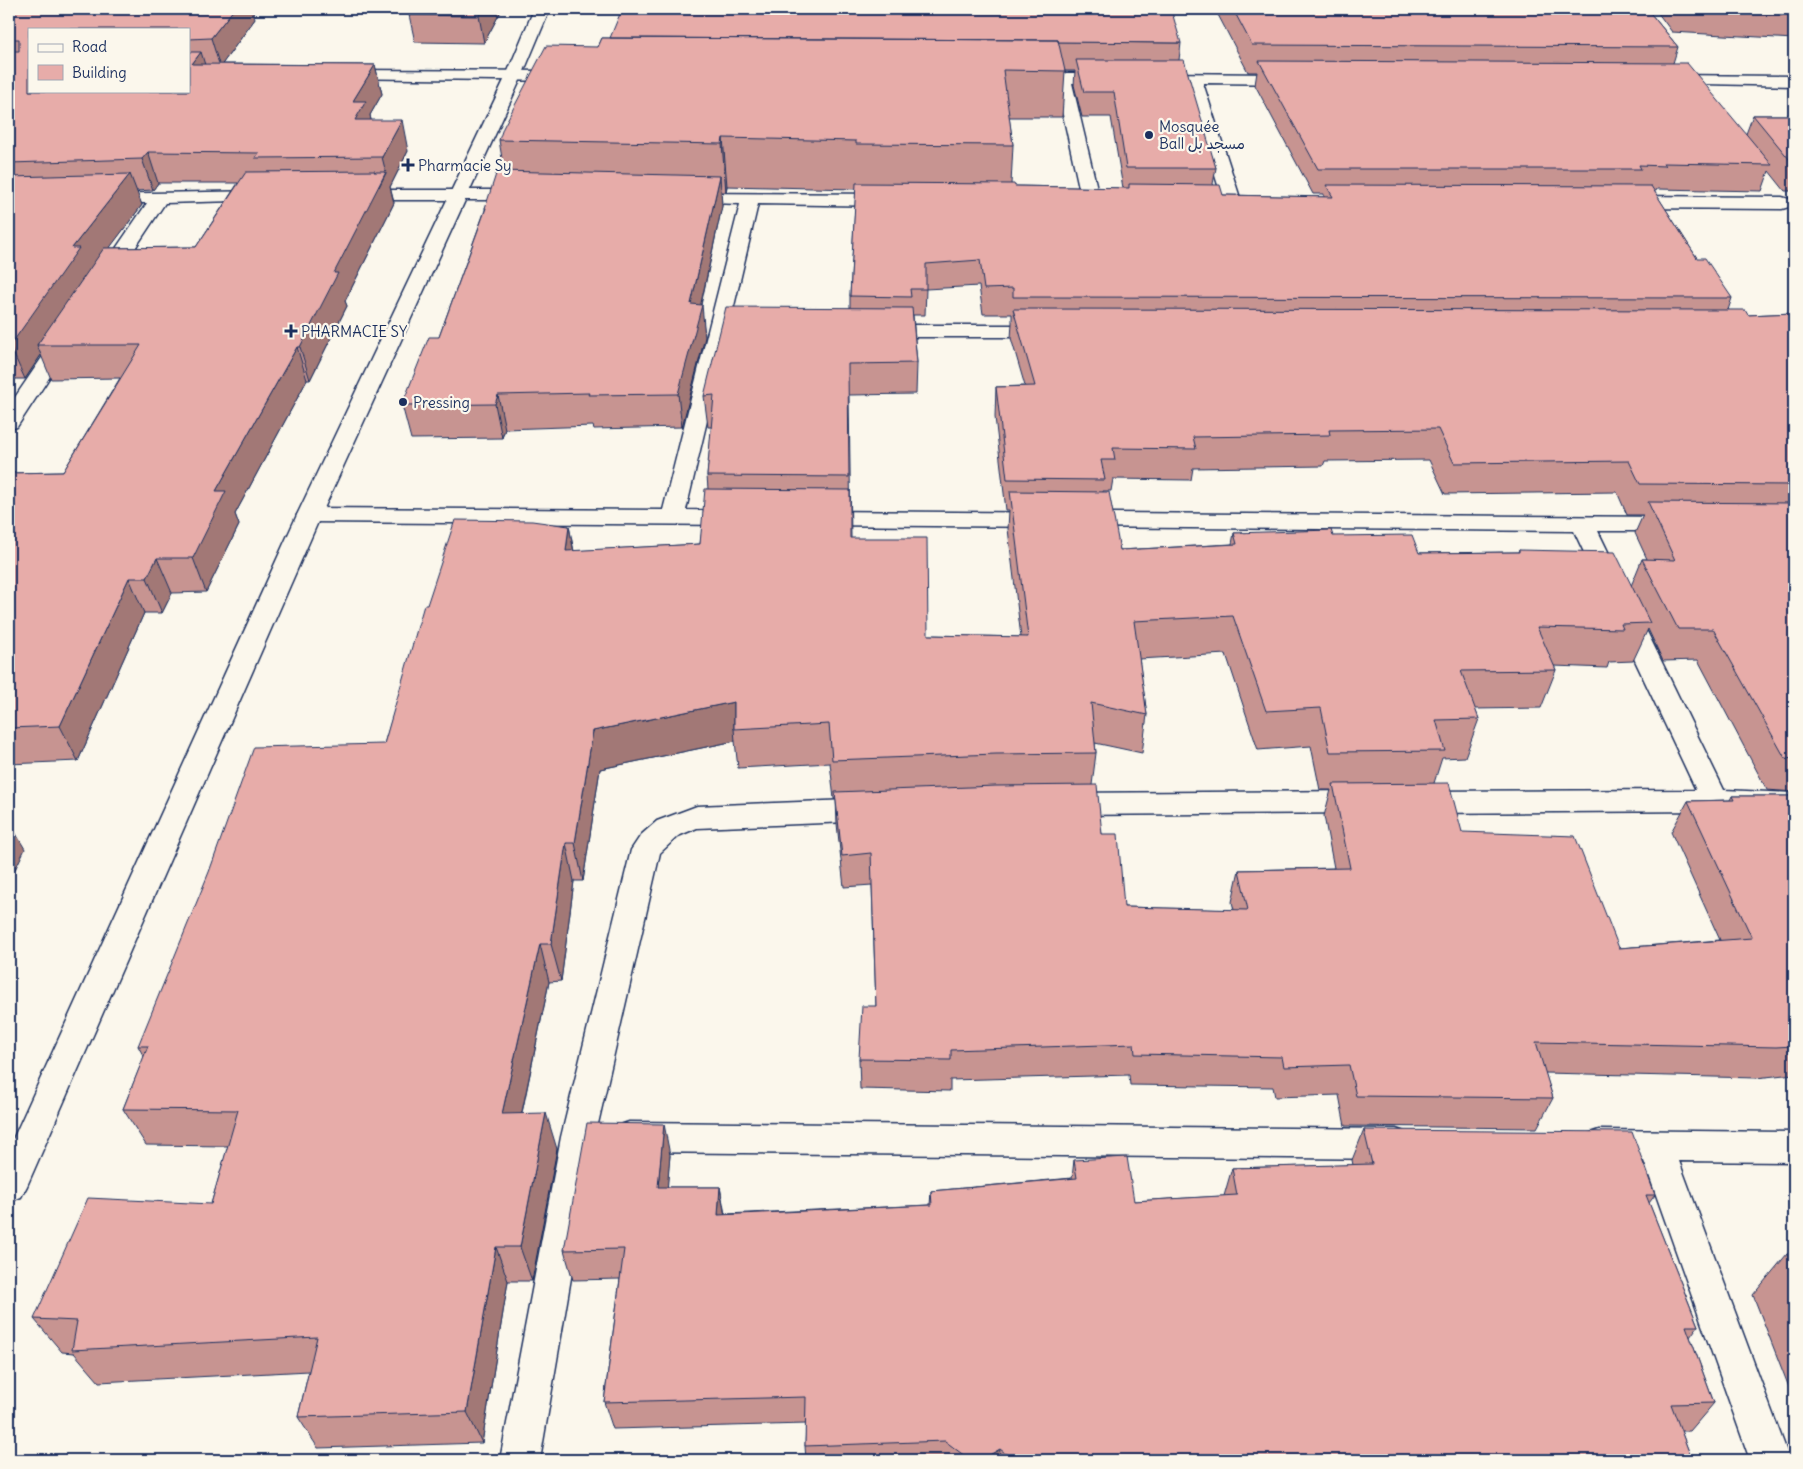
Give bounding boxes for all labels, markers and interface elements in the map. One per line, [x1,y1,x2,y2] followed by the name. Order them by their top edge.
[28,28,190,92] legend
[72,37,107,56] text: Road
[72,63,127,82] text: Building
[1159,117,1245,153] place label: Mosquée Ball مسجد بل
[1143,129,1155,141] marker: Mosquée Ball مسجد بل
[418,156,512,175] place label: Pharmacie Sy
[402,159,414,171] marker: Pharmacie Sy
[301,322,408,341] place label: PHARMACIE SY
[285,325,297,337] marker: PHARMACIE SY
[413,393,470,412] place label: Pressing
[397,396,409,408] marker: Pressing

